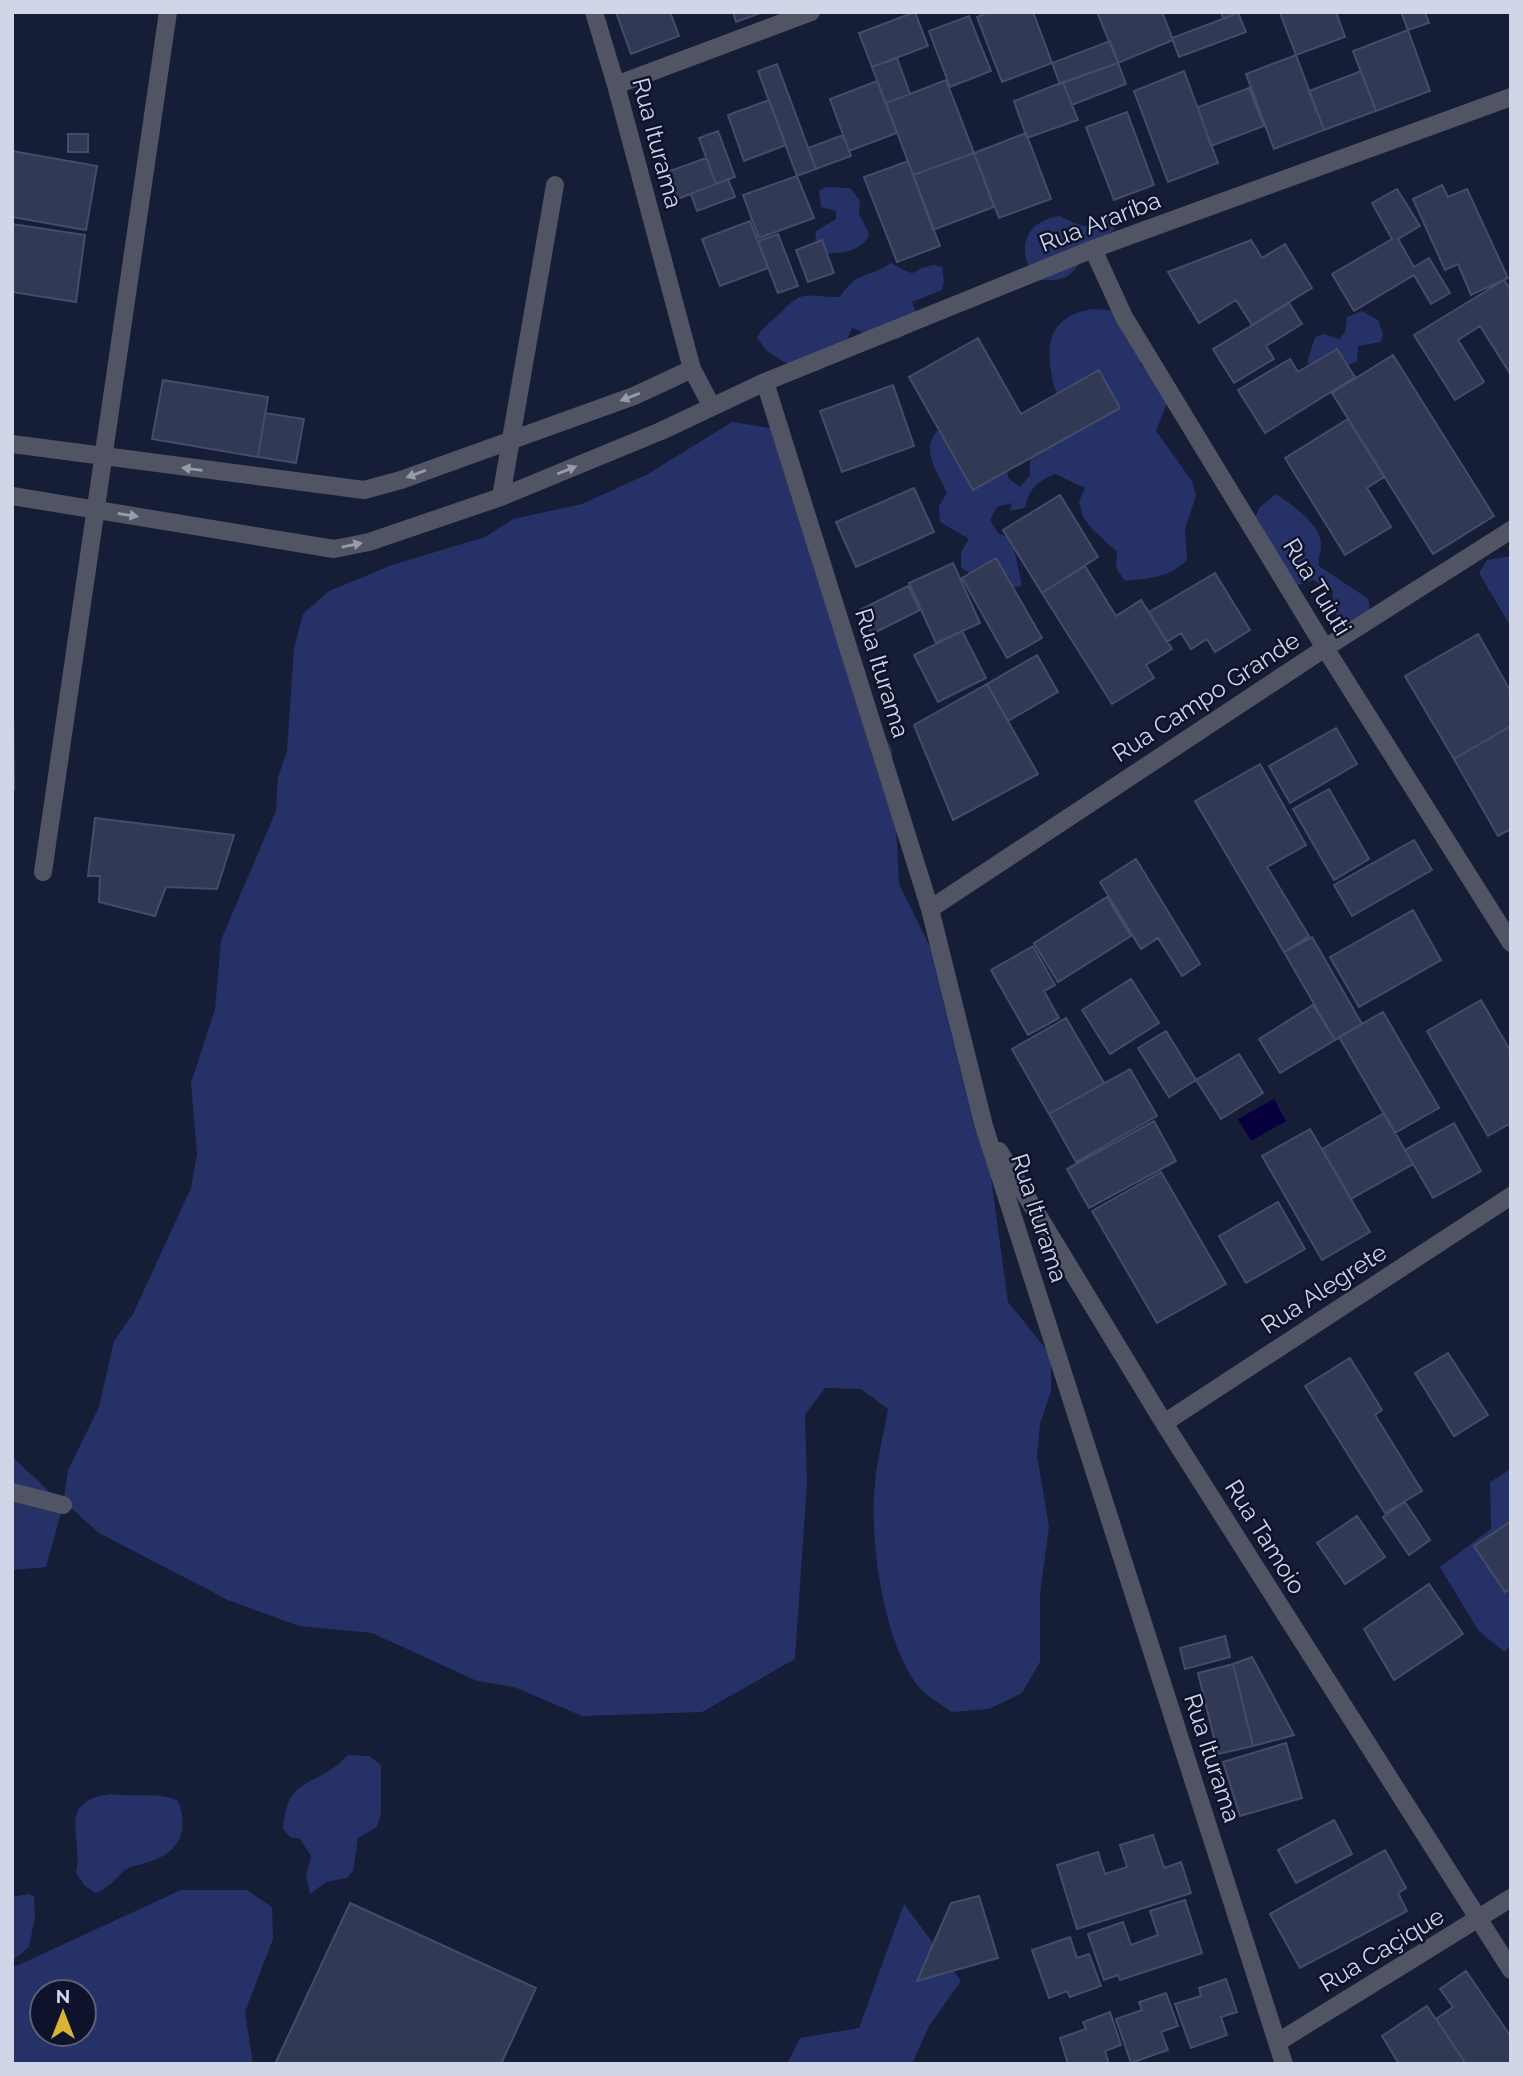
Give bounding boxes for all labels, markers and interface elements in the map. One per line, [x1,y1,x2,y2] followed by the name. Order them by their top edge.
[626,75,689,211] street label: Rua Iturama
[1035,185,1164,258] street label: Rua Araríba
[619,391,640,402] one-way arrow
[181,464,203,475] one-way arrow
[556,464,577,475] one-way arrow
[406,469,427,480] one-way arrow
[117,510,139,521] one-way arrow
[1277,533,1358,640] street label: Rua Tuiuti
[341,540,363,551] one-way arrow
[849,605,916,741] street label: Rua Iturama
[1107,625,1305,768] street label: Rua Campo Grande
[1005,1150,1074,1286] street label: Rua Iturama
[1256,1237,1392,1340] street label: Rua Alegrete
[1219,1474,1312,1599] street label: Rua Tamoio
[1178,1690,1247,1826] street label: Rua Iturama
[1314,1901,1449,1998] street label: Rua Caçique
[28,1978,98,2048] north arrow
[56,1985,70,2007] text: N

